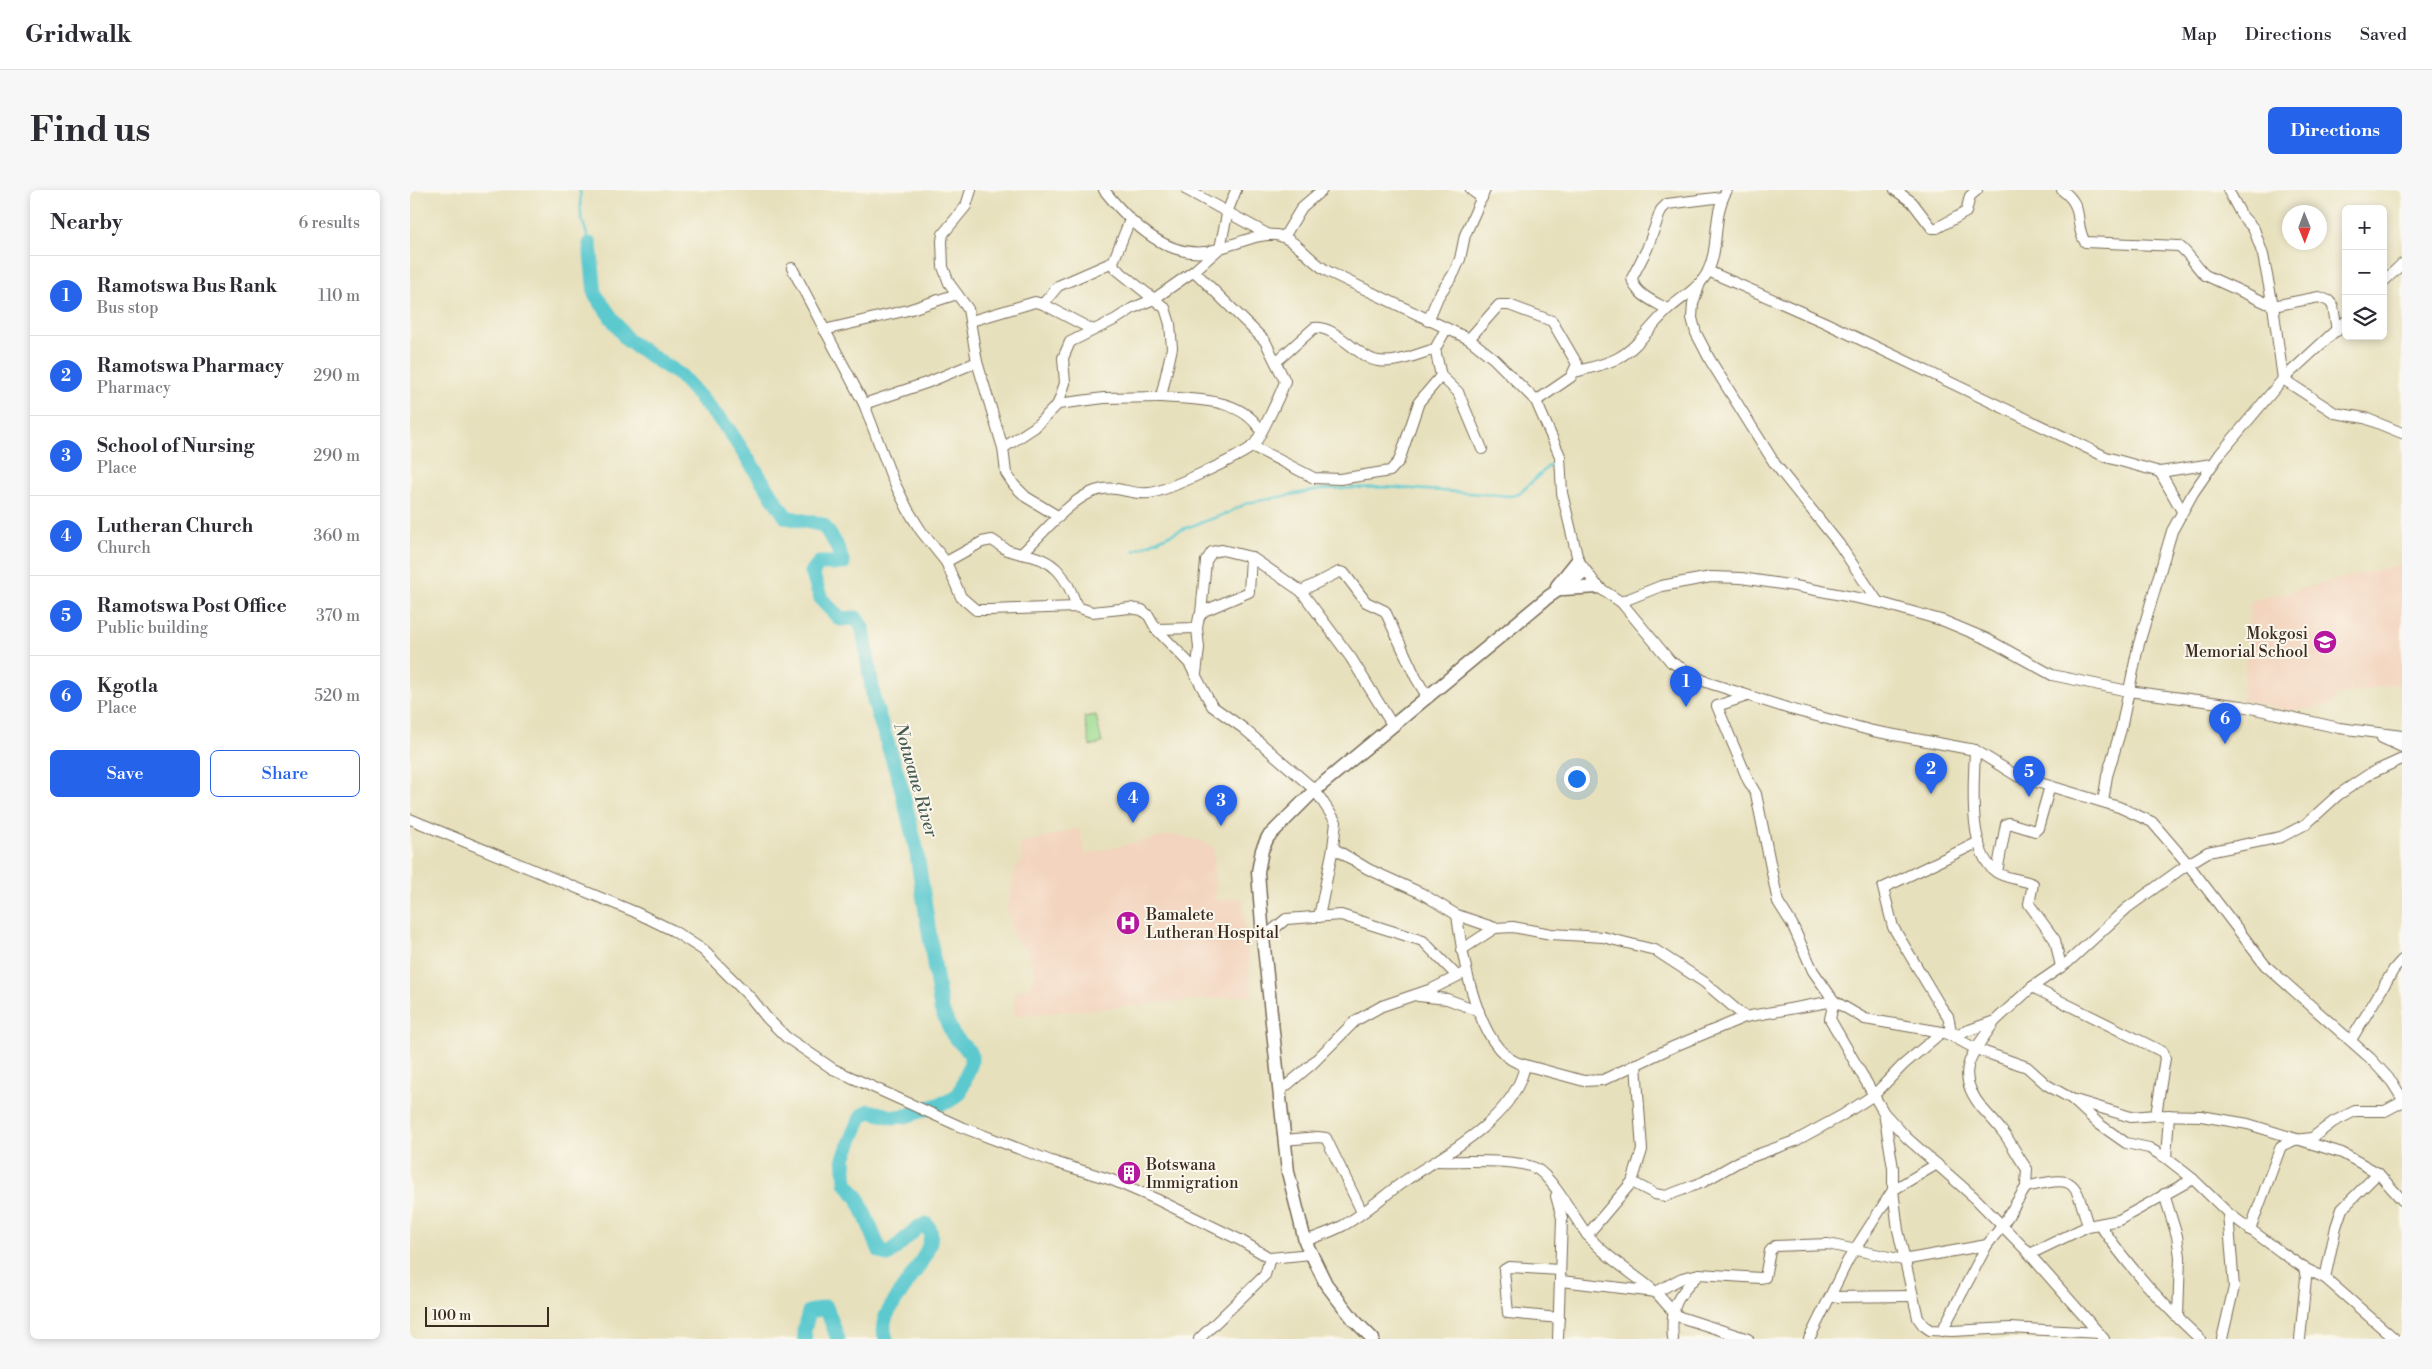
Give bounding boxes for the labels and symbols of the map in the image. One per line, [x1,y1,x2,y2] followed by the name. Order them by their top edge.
[2282,205,2327,250] north arrow
[2185,624,2308,662] place label: Mokgosi Memorial School
[2312,629,2338,655] school or university icon: Mokgosi Memorial School
[1670,666,1702,707] pin: 1
[2209,703,2241,744] pin: 6
[888,719,943,840] water label: Notwane River
[1915,753,1947,794] pin: 2
[2013,756,2045,797] pin: 5
[1564,766,1590,792] your location
[1117,782,1149,823] pin: 4
[1205,785,1237,826] pin: 3
[1145,905,1279,943] place label: Bamalete Lutheran Hospital
[1115,910,1141,936] hospital icon: Bamalete Lutheran Hospital
[1145,1155,1239,1193] place label: Botswana Immigration
[1116,1160,1142,1186] building icon: Botswana Immigration
[425,1304,549,1327] scale bar

